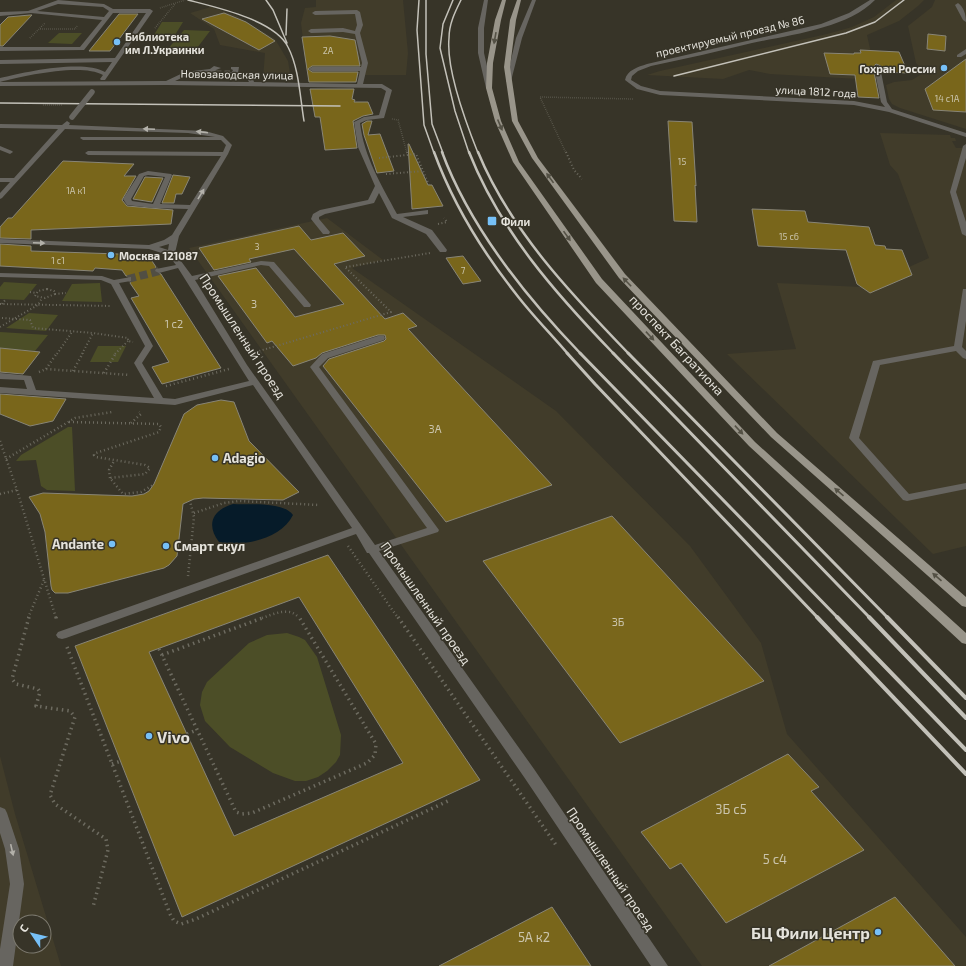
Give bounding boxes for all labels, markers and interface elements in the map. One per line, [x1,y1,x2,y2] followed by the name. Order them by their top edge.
[654,13,806,60] street label: проектируемый проезд № 86
[125,30,205,56] place label: Библиотека им Л.Украинки
[491,32,497,44] one-way arrow
[112,37,122,47] marker: Библиотека им Л.Украинки
[323,45,334,56] house number: 2А
[859,62,936,75] place label: Гохран России
[939,63,949,73] marker: Гохран России
[181,67,293,82] street label: Новозаводская улица
[775,82,857,101] street label: улица 1812 года
[935,93,960,104] house number: 14 с1А
[497,120,503,132] one-way arrow
[143,126,155,133] one-way arrow
[196,129,208,136] one-way arrow
[678,156,686,167] house number: 15
[546,173,554,183] one-way arrow
[66,185,86,196] house number: 1А к1
[197,189,205,199] one-way arrow
[486,215,498,227] marker: Фили
[501,215,531,228] place label: Фили
[563,230,571,241] one-way arrow
[779,231,799,242] house number: 15 с6
[33,240,46,246] one-way arrow
[254,241,260,252] house number: 3
[119,249,198,262] place label: Москва 121087
[106,250,116,260] marker: Москва 121087
[51,255,65,266] house number: 1 с1
[461,265,466,276] house number: 7
[196,270,290,402] street label: Промышленный проезд
[622,277,632,287] one-way arrow
[626,291,728,399] street label: проспект Багратиона
[251,297,257,310] house number: 3
[165,317,183,330] house number: 1 с2
[645,331,654,340] one-way arrow
[429,422,442,435] house number: 3А
[734,425,744,435] one-way arrow
[223,450,266,466] place label: Adagio
[210,453,220,463] marker: Adagio
[833,487,844,496] one-way arrow
[52,536,104,552] place label: Andante
[174,538,245,554] place label: Смарт скул
[107,539,117,549] marker: Andante
[378,539,475,668] street label: Промышленный проезд
[161,541,171,551] marker: Смарт скул
[931,573,942,582] one-way arrow
[612,615,625,628] house number: 3Б
[157,727,190,746] place label: Vivo
[144,731,154,741] marker: Vivo
[715,801,747,817] house number: 3Б с5
[564,804,659,934] street label: Промышленный проезд
[9,844,15,856] one-way arrow
[763,851,787,867] house number: 5 с4
[12,914,52,954] north arrow
[16,921,31,934] text: С
[751,923,870,942] place label: БЦ Фили Центр
[873,927,883,937] marker: БЦ Фили Центр
[518,929,550,945] house number: 5А к2

